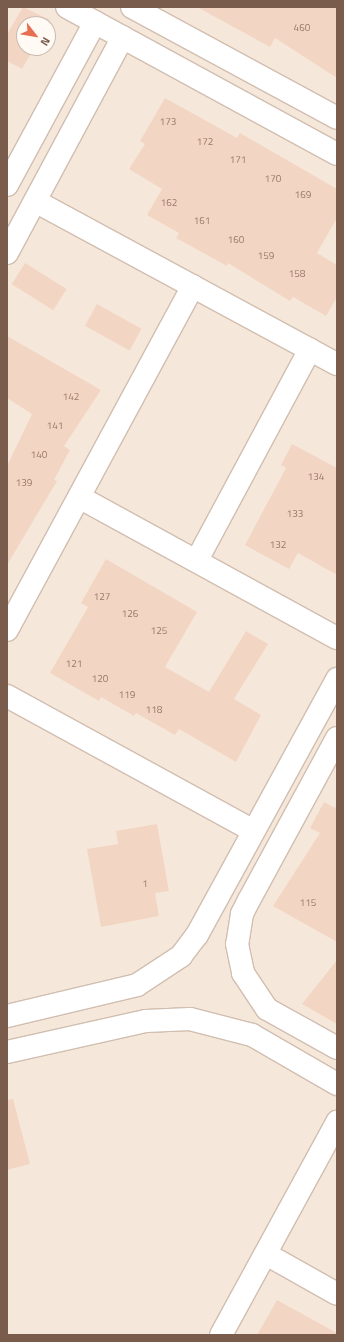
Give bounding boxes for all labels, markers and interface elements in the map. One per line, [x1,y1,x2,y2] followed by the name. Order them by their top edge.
[16,16,56,56] north arrow
[294,22,310,34] house number: 460
[37,34,54,49] text: N
[160,116,176,128] house number: 173
[197,136,213,148] house number: 172
[230,154,246,166] house number: 171
[265,173,281,185] house number: 170
[295,189,311,201] house number: 169
[161,197,177,209] house number: 162
[194,215,210,227] house number: 161
[228,234,244,246] house number: 160
[258,250,274,262] house number: 159
[289,268,305,280] house number: 158
[63,391,79,403] house number: 142
[47,420,63,432] house number: 141
[31,449,47,461] house number: 140
[308,471,324,483] house number: 134
[16,477,32,489] house number: 139
[287,508,303,520] house number: 133
[270,539,286,551] house number: 132
[94,591,110,603] house number: 127
[122,608,138,620] house number: 126
[151,625,167,637] house number: 125
[66,658,82,670] house number: 121
[92,673,108,685] house number: 120
[119,689,135,701] house number: 119
[146,704,162,716] house number: 118
[142,878,148,890] house number: 1
[300,897,316,909] house number: 115

